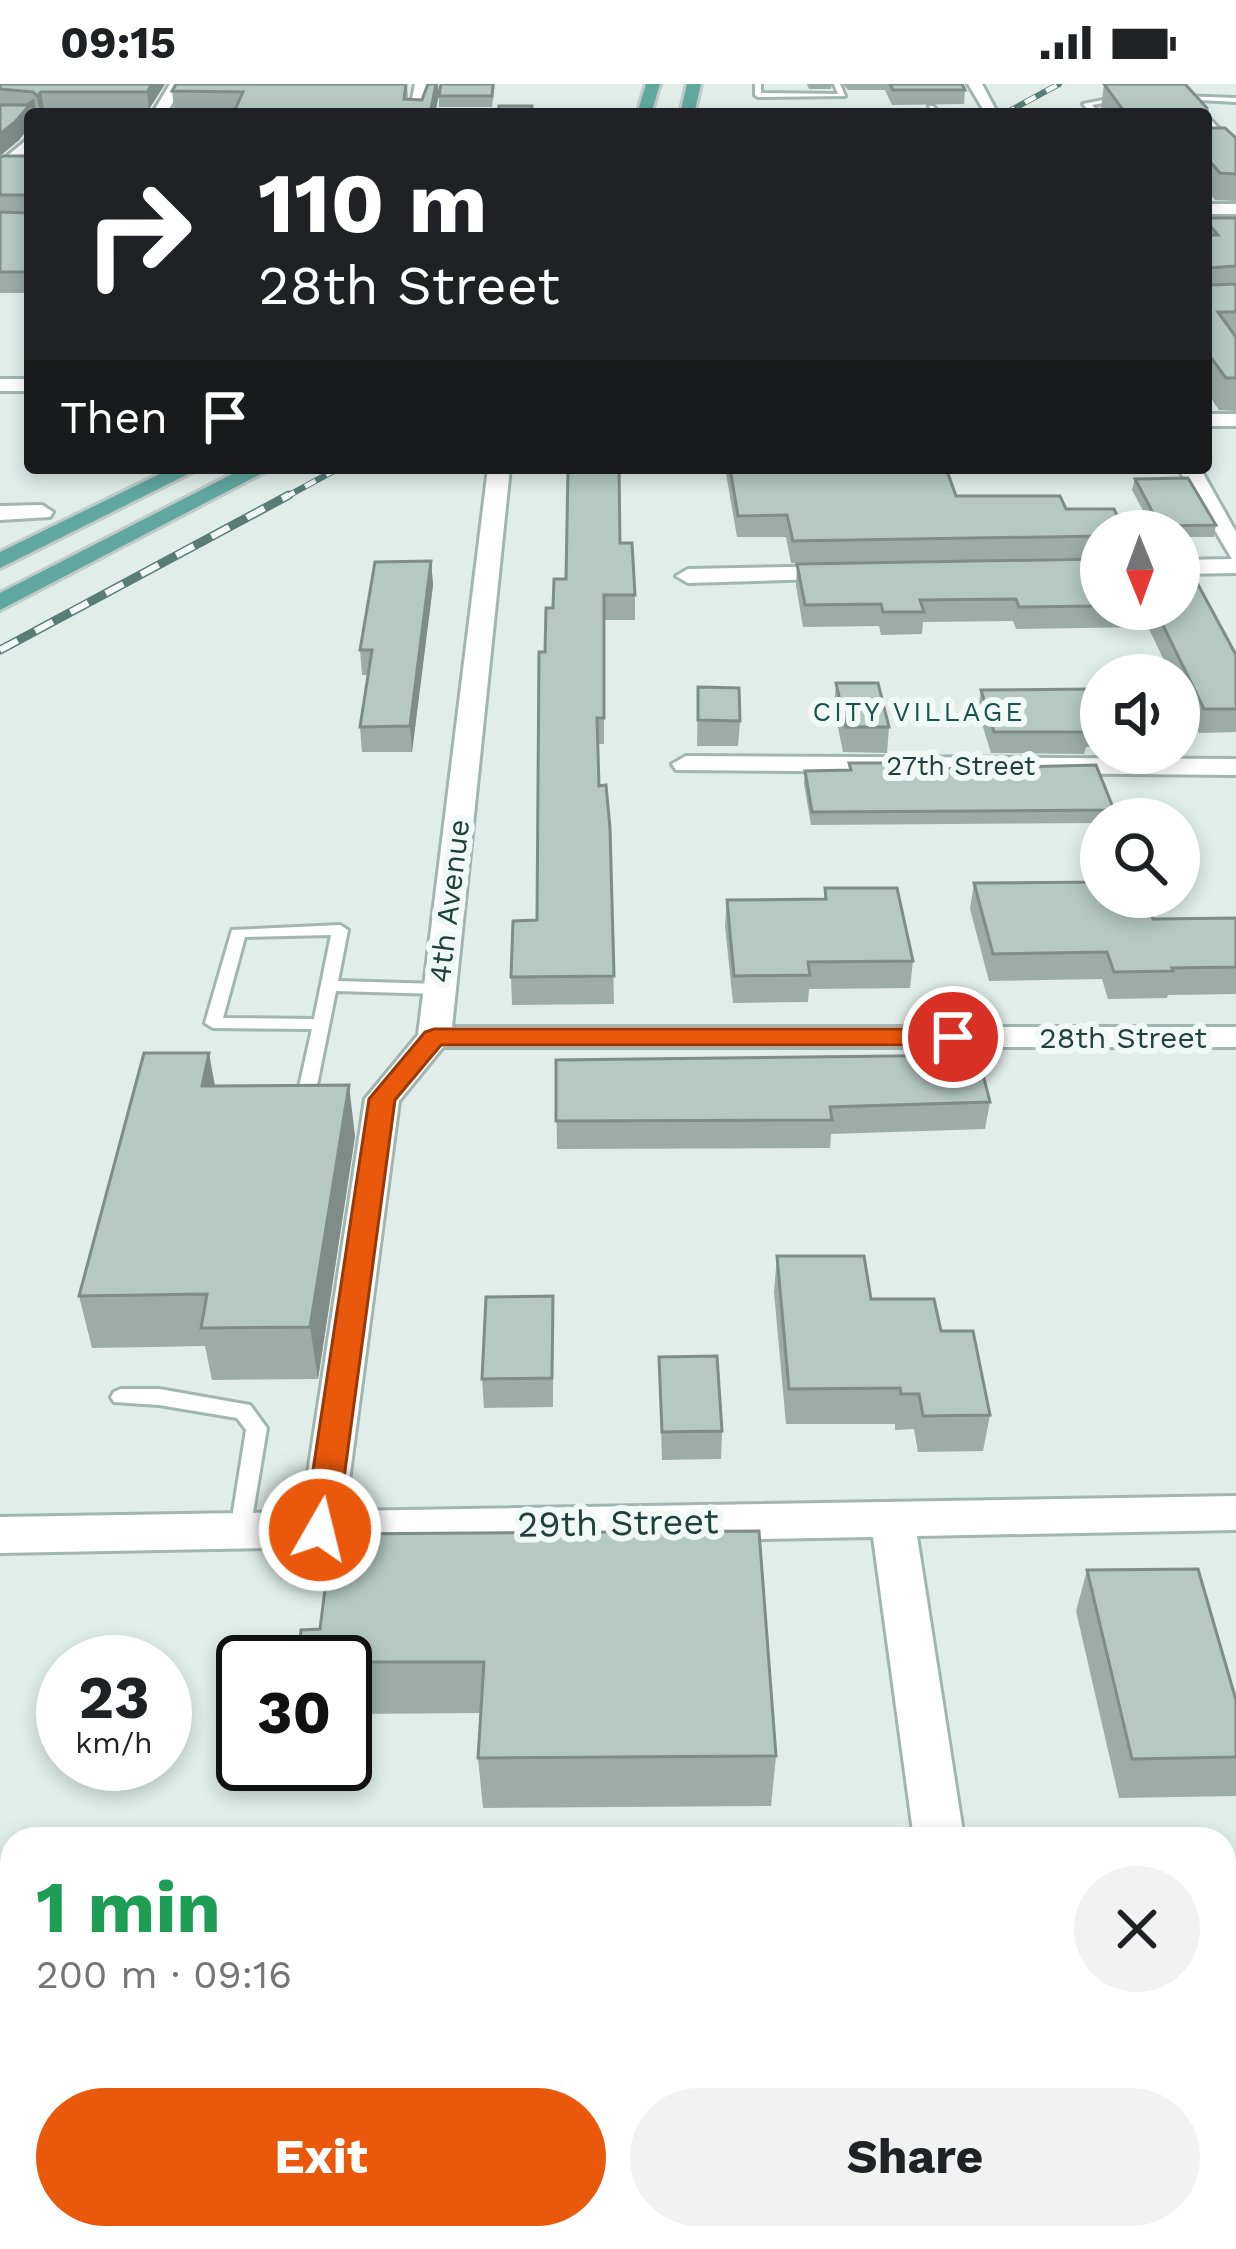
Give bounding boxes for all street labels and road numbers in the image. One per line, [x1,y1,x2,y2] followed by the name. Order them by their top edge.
[887,750,1035,782] street label: 27th Street
[422,817,476,985] street label: 4th Avenue
[1039,1020,1207,1055] street label: 28th Street
[517,1500,719,1546] street label: 29th Street

